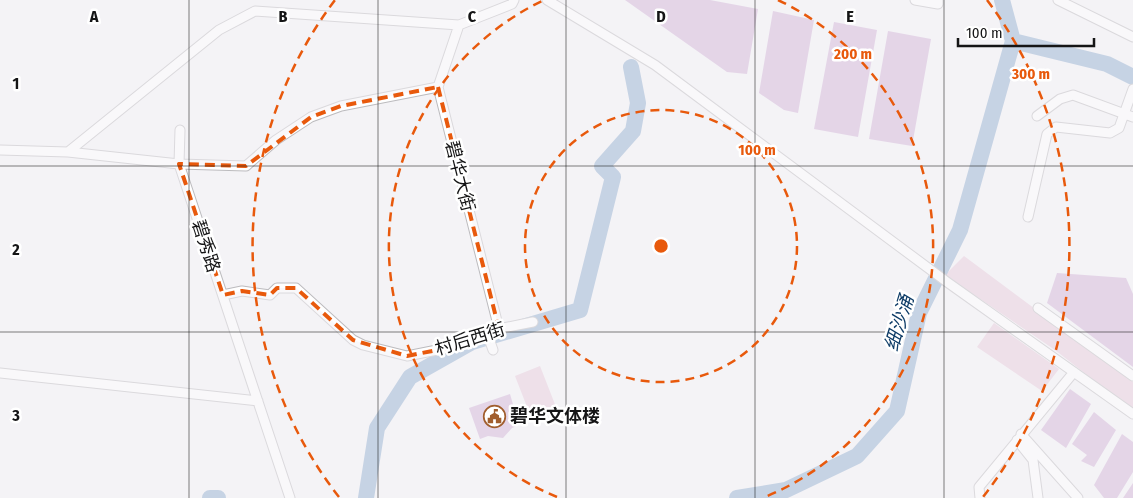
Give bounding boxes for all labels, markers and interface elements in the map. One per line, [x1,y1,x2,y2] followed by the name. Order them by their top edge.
[89,7,99,26] text: A
[279,7,288,26] text: B
[468,7,477,26] text: C
[656,7,666,26] text: D
[846,7,854,26] text: E
[958,15,1094,47] scale bar
[966,24,1003,42] text: 100 m
[833,45,872,63] text: 200 m
[1011,65,1050,83] text: 300 m
[13,74,19,93] text: 1
[441,138,479,214] street label: 碧华大街
[738,141,776,159] text: 100 m
[187,217,225,275] street label: 碧秀路
[652,237,670,255] centre of rings
[11,240,20,259] text: 2
[880,290,919,354] water label: 细沙涌
[432,318,508,360] street label: 村后西街
[482,404,506,428] public building icon: 碧华文体楼
[510,405,600,427] place label: 碧华文体楼
[11,406,20,425] text: 3

